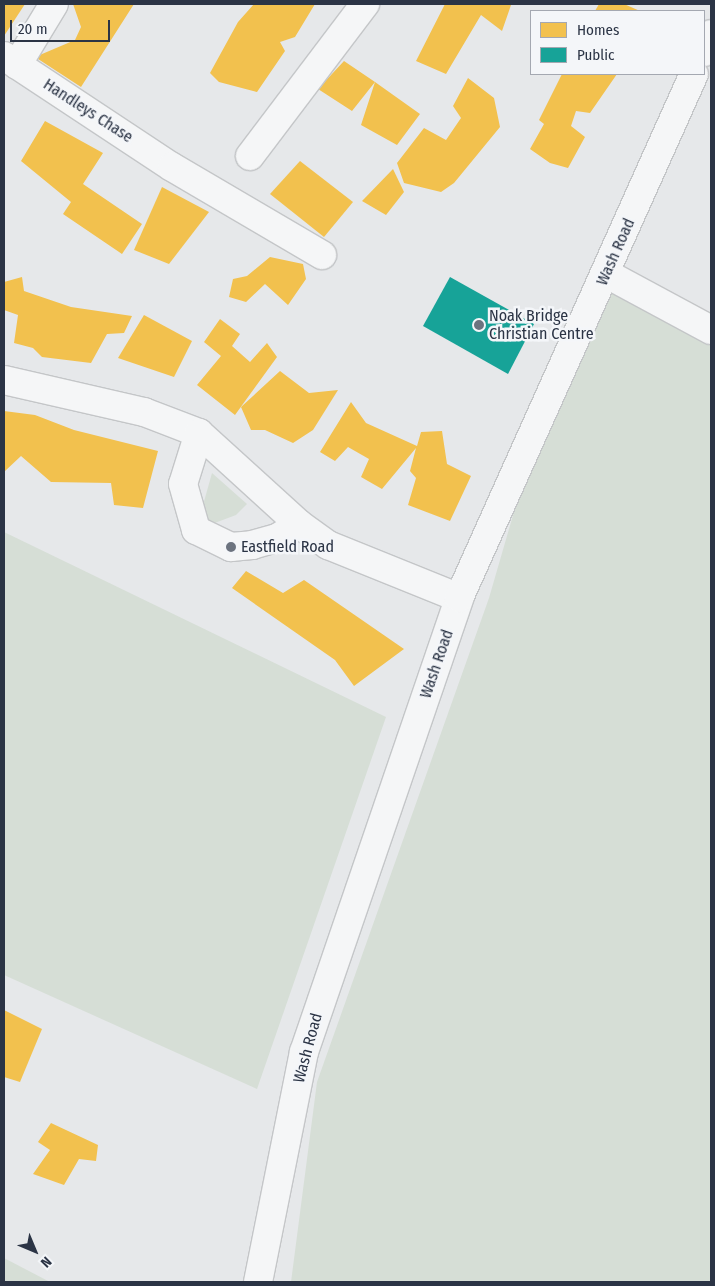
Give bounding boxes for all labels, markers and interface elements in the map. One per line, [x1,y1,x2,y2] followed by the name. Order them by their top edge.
[12,10,112,42] scale bar
[530,10,705,75] legend
[18,20,48,38] text: 20 m
[577,21,619,39] text: Homes
[577,46,614,64] text: Public
[40,75,136,147] street label: Handleys Chase
[593,215,639,289] street label: Wash Road
[489,306,594,344] place label: Noak Bridge Christian Centre
[473,319,485,331] marker: Noak Bridge Christian Centre
[241,537,334,557] place label: Eastfield Road
[225,541,237,553] marker: Eastfield Road
[416,627,458,701] street label: Wash Road
[289,1011,327,1085] street label: Wash Road
[10,1226,60,1276] north arrow
[37,1253,55,1271] text: N

